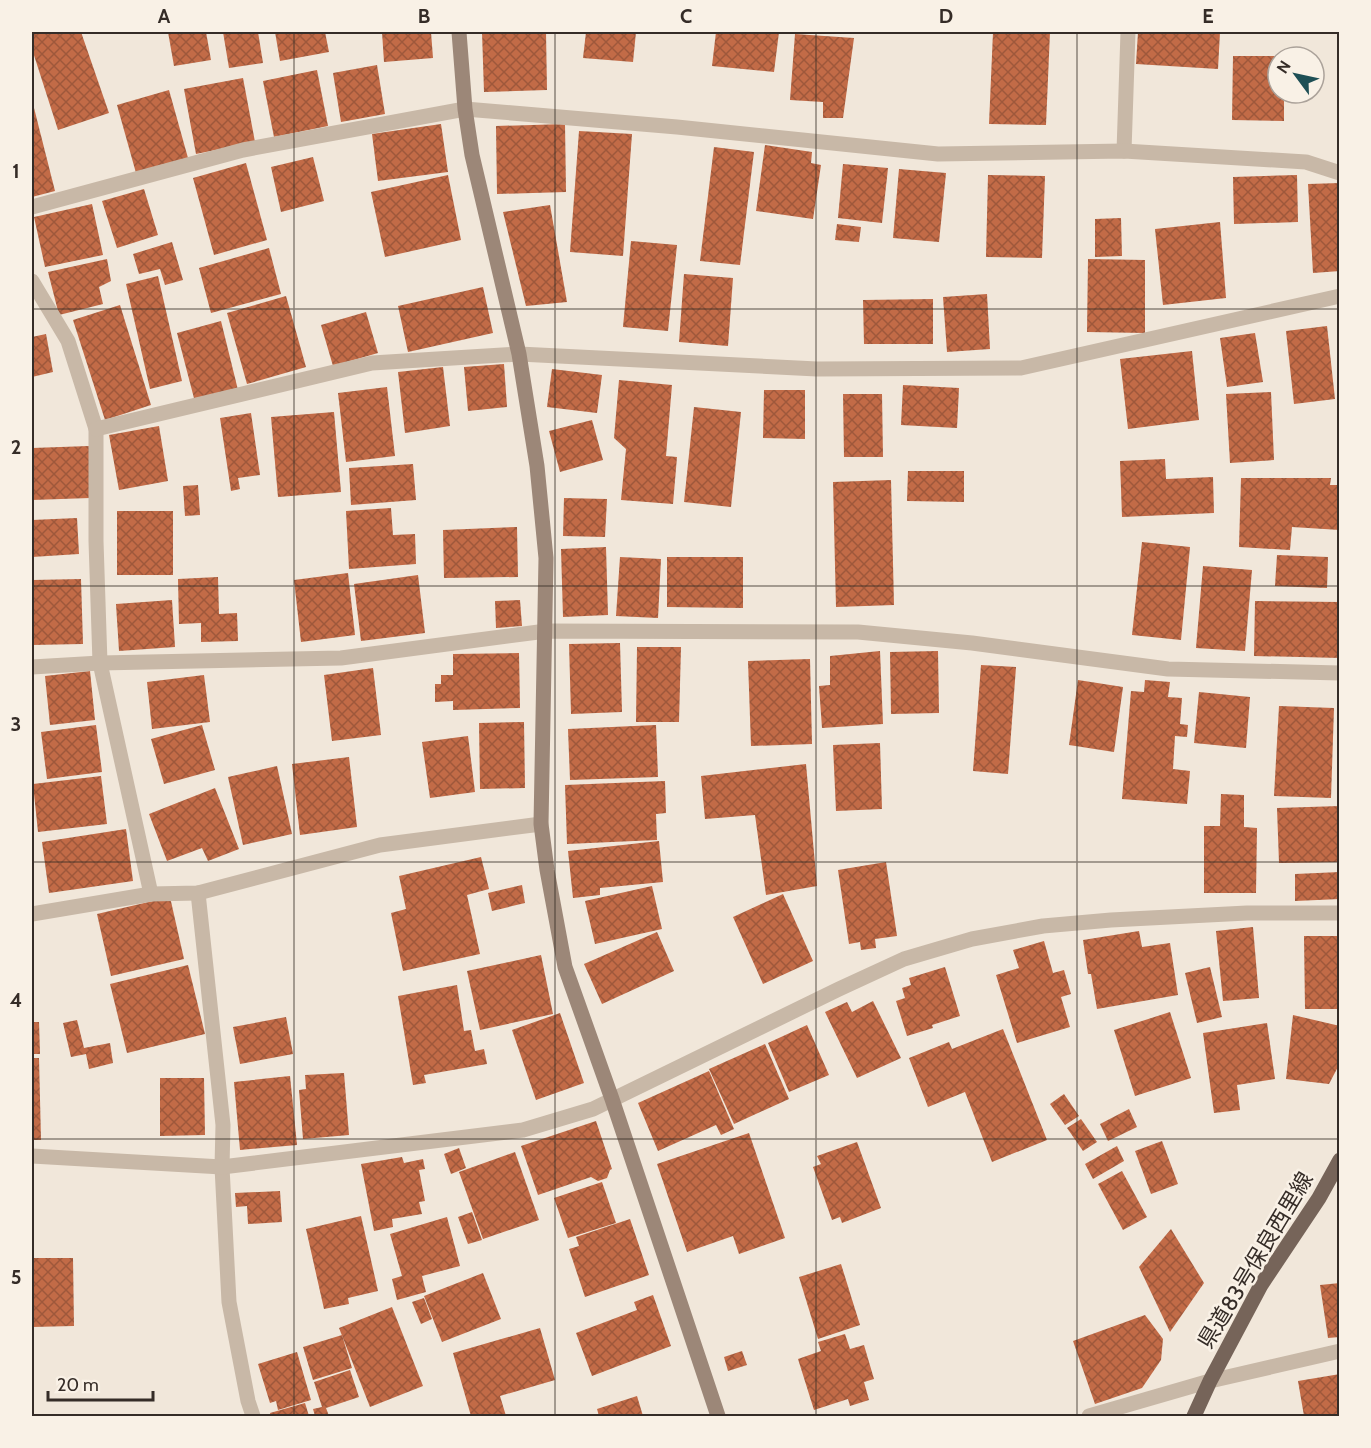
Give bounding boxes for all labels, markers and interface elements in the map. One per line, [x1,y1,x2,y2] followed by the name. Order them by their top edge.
[158,4,171,28] text: A
[418,4,430,28] text: B
[680,4,692,28] text: C
[939,4,953,28] text: D
[1202,4,1214,28] text: E
[1266,45,1326,105] north arrow
[1273,57,1295,77] text: N
[12,159,20,183] text: 1
[11,435,21,459] text: 2
[11,712,21,736] text: 3
[10,988,22,1012] text: 4
[1192,1167,1319,1353] street label: 県道83号保良西里線
[11,1265,21,1289] text: 5
[48,1364,153,1402] scale bar
[57,1374,99,1396] text: 20 m

